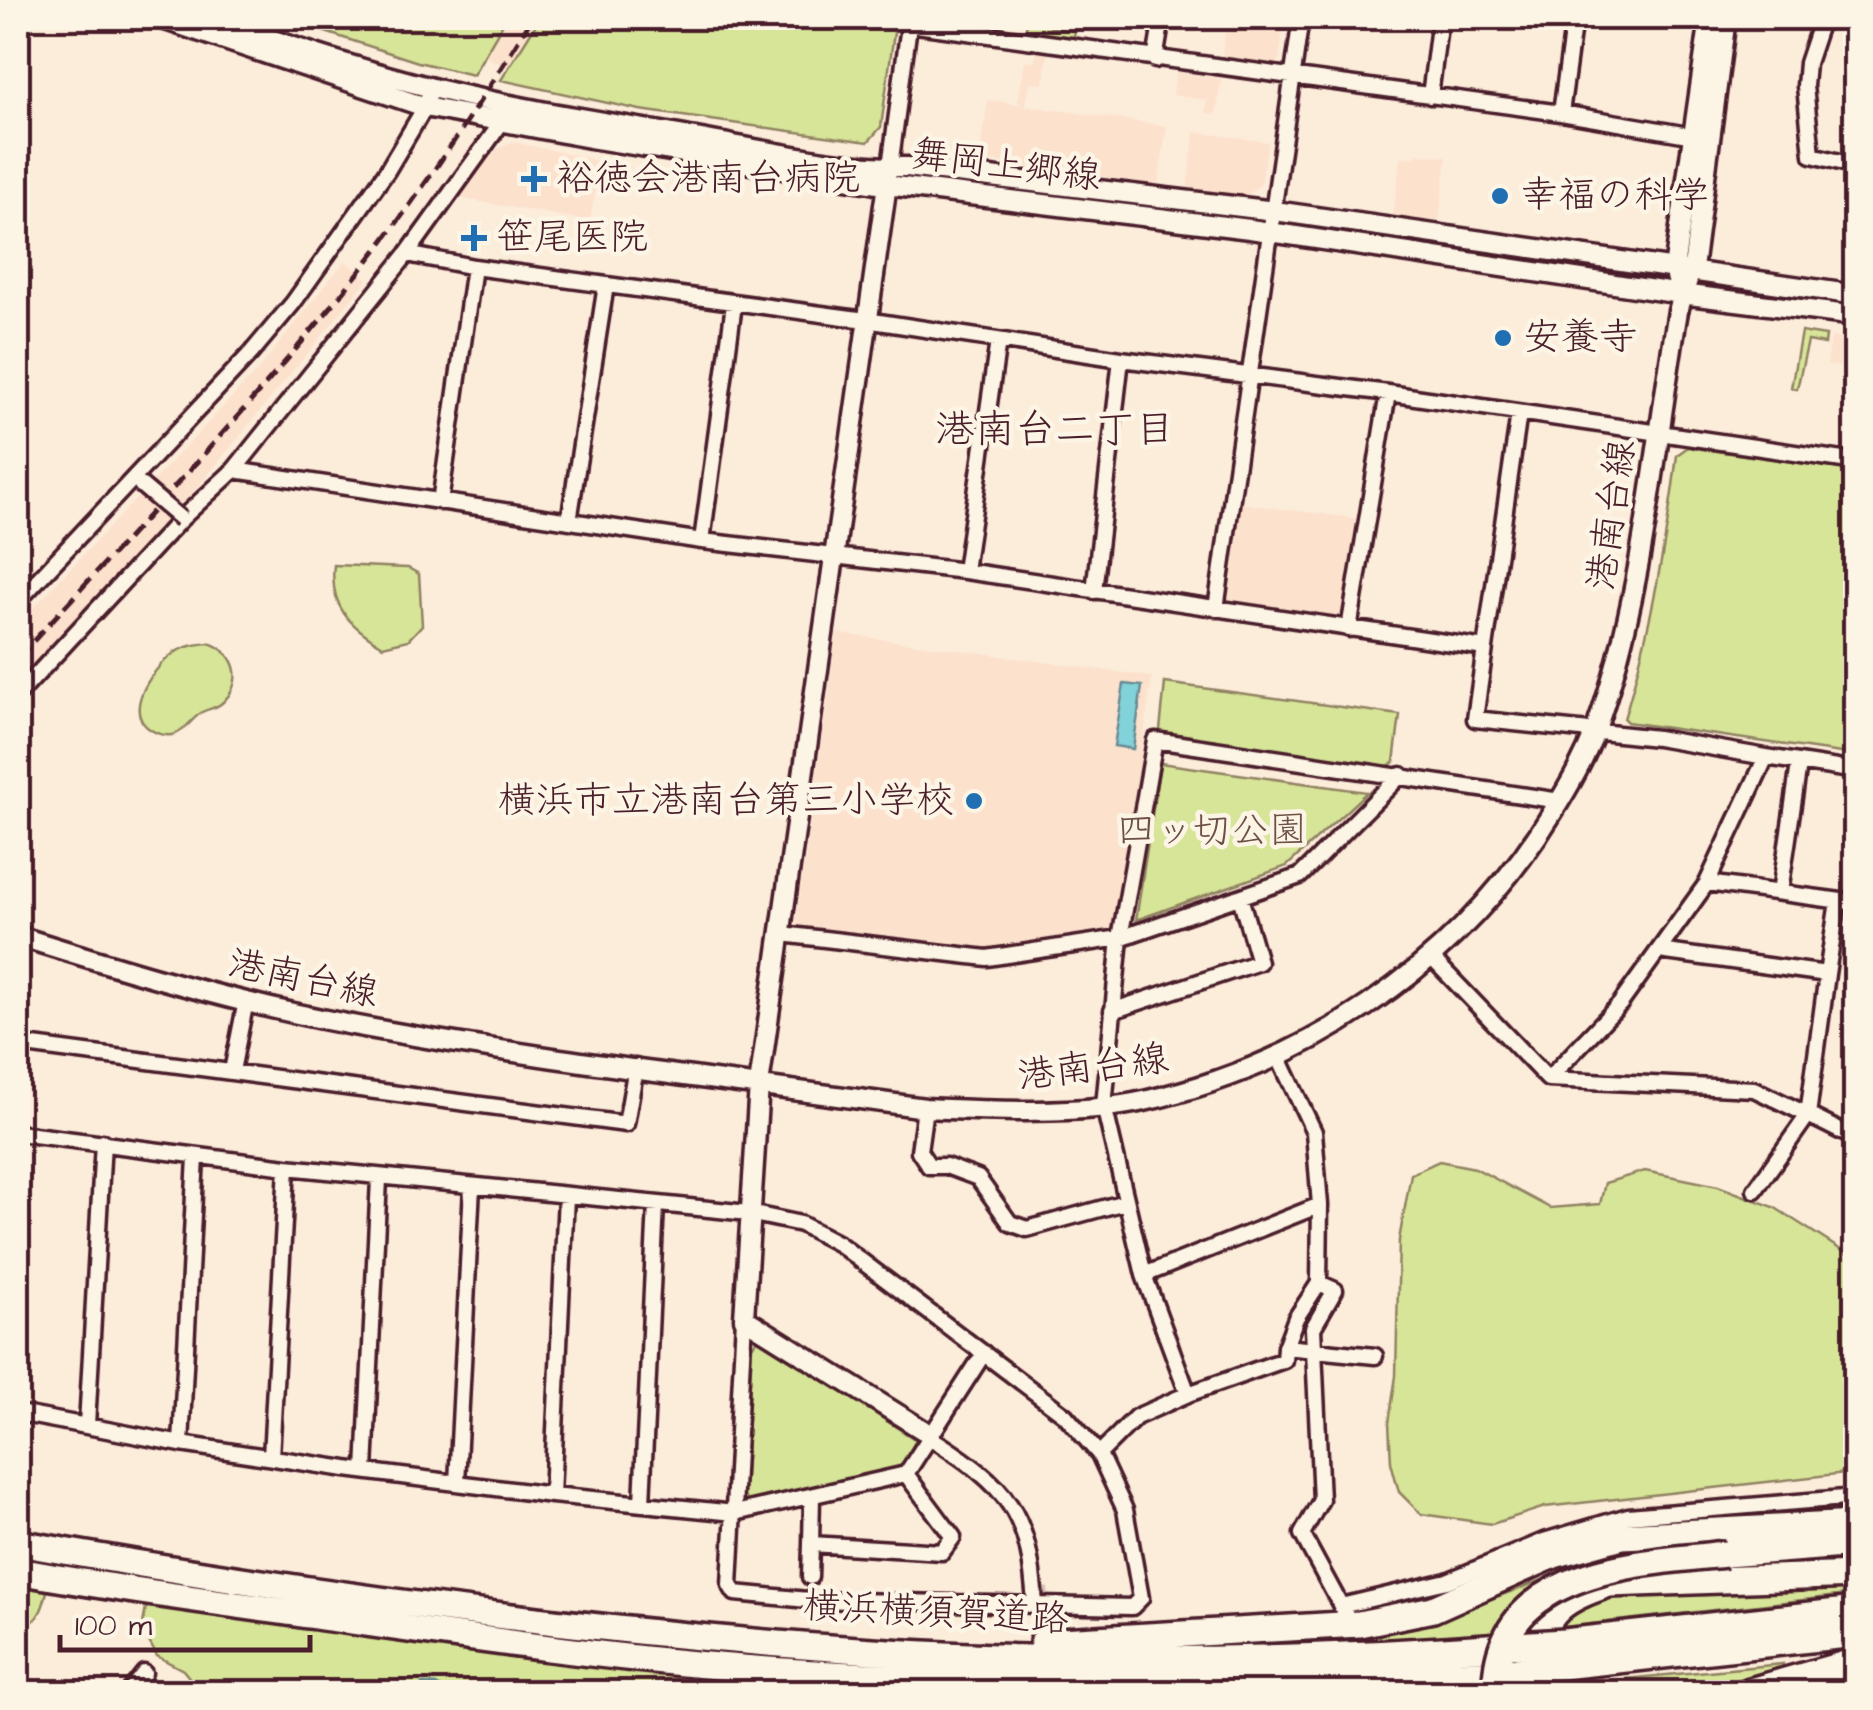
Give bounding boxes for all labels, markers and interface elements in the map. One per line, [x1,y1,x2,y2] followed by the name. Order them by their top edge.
[909,129,1103,203] street label: 舞岡上郷線
[556,153,860,205] place label: 裕徳会港南台病院
[521,166,547,192] marker: 裕徳会港南台病院
[1520,170,1710,222] place label: 幸福の科学
[1489,185,1511,207] marker: 幸福の科学
[496,212,648,264] place label: 笹尾医院
[461,225,487,251] marker: 笹尾医院
[1523,312,1637,364] place label: 安養寺
[1492,327,1514,349] marker: 安養寺
[935,403,1175,458] district label: 港南台二丁目
[1576,436,1648,594] street label: 港南台線
[498,775,954,827] place label: 横浜市立港南台第三小学校
[963,790,985,812] marker: 横浜市立港南台第三小学校
[1117,805,1307,857] park label: 四ッ切公園
[223,938,383,1020] street label: 港南台線
[1014,1033,1172,1103] street label: 港南台線
[802,1580,1070,1646] street label: 横浜横須賀道路
[60,1590,310,1652] scale bar
[75,1605,153,1647] text: 100 m

